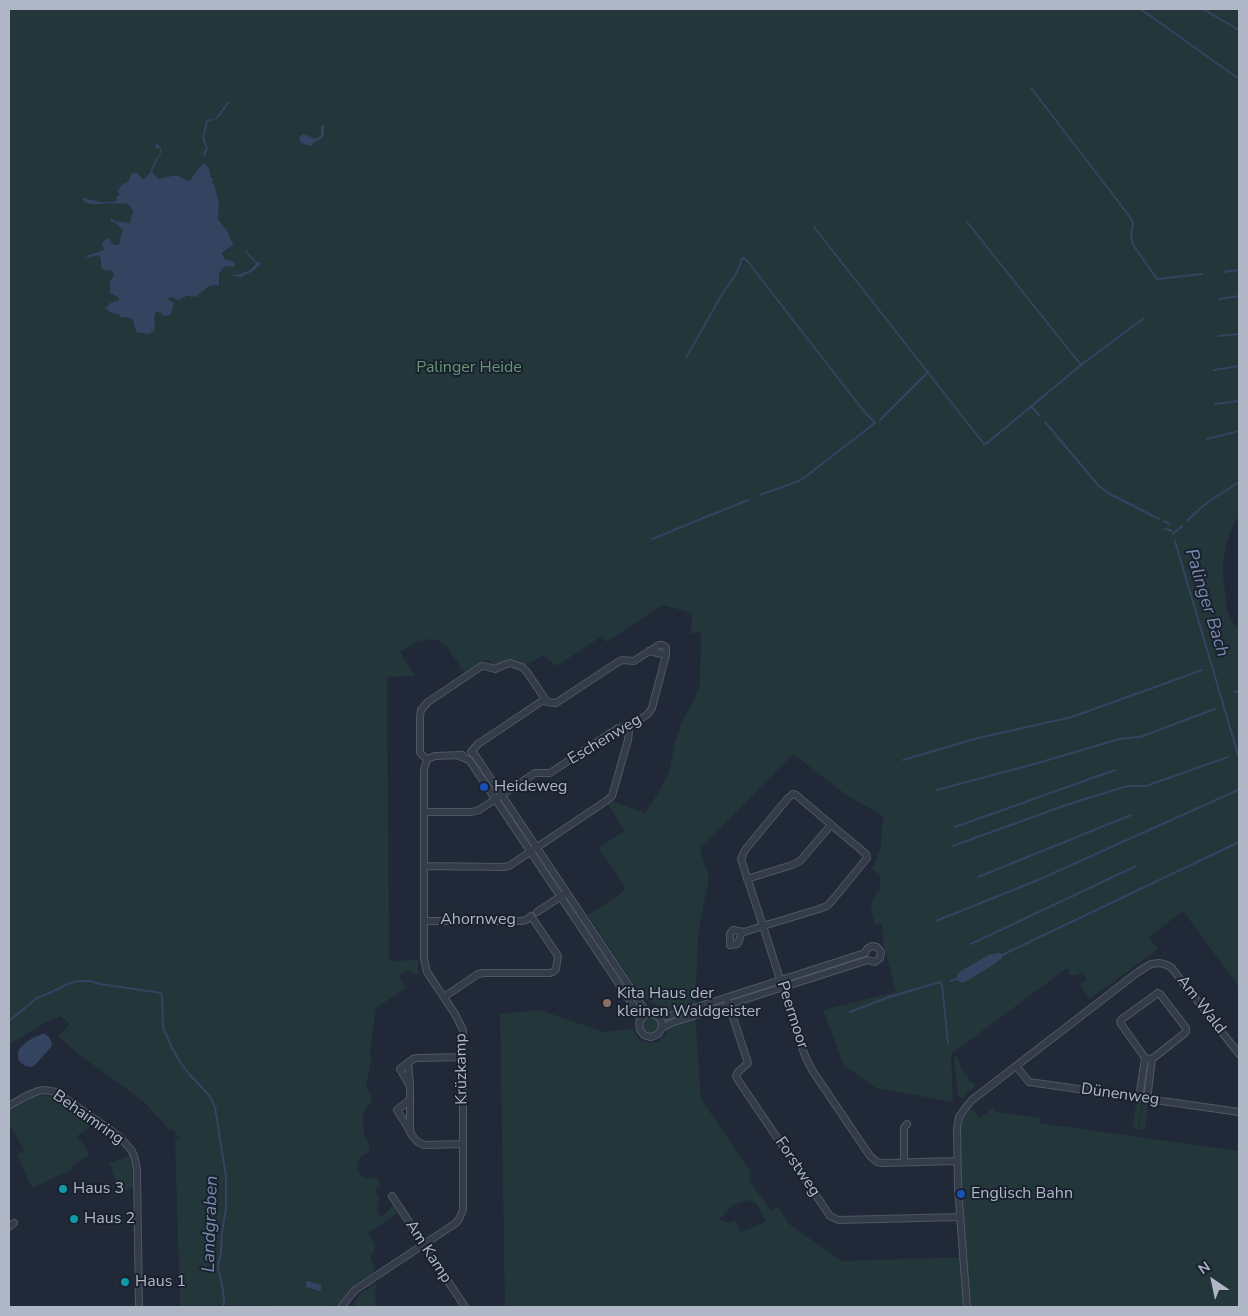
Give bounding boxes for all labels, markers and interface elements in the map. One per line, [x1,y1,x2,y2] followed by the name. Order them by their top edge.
[416,358,522,378] park label: Palinger Heide
[1179,546,1233,660] water label: Palinger Bach
[565,711,645,769] street label: Eschenweg
[494,777,567,797] place label: Heideweg
[478,781,490,793] marker: Heideweg
[440,910,516,930] street label: Ahornweg
[1172,972,1230,1038] street label: Am Wald
[772,979,812,1051] street label: Peermoor
[617,984,761,1022] place label: Kita Haus der kleinen Waldgeister
[601,997,613,1009] marker: Kita Haus der kleinen Waldgeister
[452,1033,472,1105] street label: Krüzkamp
[1080,1080,1160,1110] street label: Dünenweg
[49,1087,127,1149] street label: Behaimring
[770,1134,824,1200] street label: Forstweg
[199,1175,223,1273] water label: Landgraben
[73,1179,124,1199] place label: Haus 3
[57,1183,69,1195] marker: Haus 3
[971,1184,1073,1204] place label: Englisch Bahn
[955,1188,967,1200] marker: Englisch Bahn
[84,1209,135,1229] place label: Haus 2
[68,1213,80,1225] marker: Haus 2
[401,1217,455,1287] street label: Am Kamp
[1188,1256,1238,1306] north arrow
[1195,1257,1214,1279] text: N
[135,1272,186,1292] place label: Haus 1
[119,1276,131,1288] marker: Haus 1

